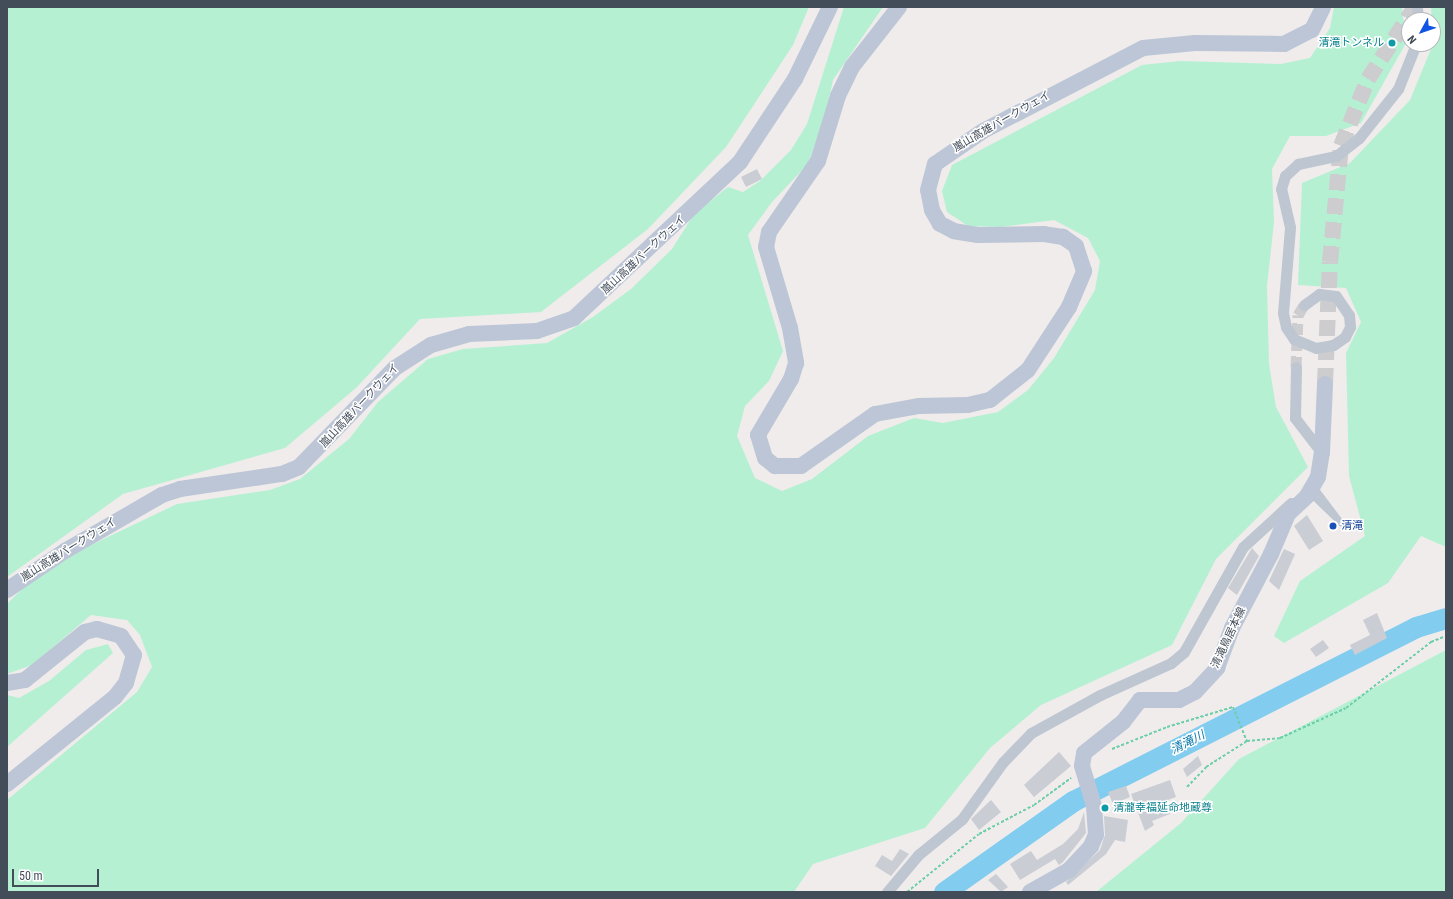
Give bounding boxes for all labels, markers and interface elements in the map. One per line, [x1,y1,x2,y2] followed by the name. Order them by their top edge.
[1401,12,1441,52] north arrow
[1405,33,1419,46] text: N
[1318,36,1384,50] place label: 清滝トンネル
[1387,38,1397,48] marker: 清滝トンネル
[951,89,1053,155] street label: 嵐山高雄パークウェイ
[599,213,689,297] street label: 嵐山高雄パークウェイ
[318,361,402,451] street label: 嵐山高雄パークウェイ
[19,515,119,585] street label: 嵐山高雄パークウェイ
[1341,519,1363,533] place label: 清滝
[1328,521,1338,531] marker: 清滝
[1209,605,1249,671] street label: 清滝鳥居本線
[1169,728,1207,758] water label: 清滝川
[1113,801,1212,815] place label: 清瀧幸福延命地蔵尊
[1100,803,1110,813] marker: 清瀧幸福延命地蔵尊
[14,861,101,887] scale bar
[19,869,43,883] text: 50 m

